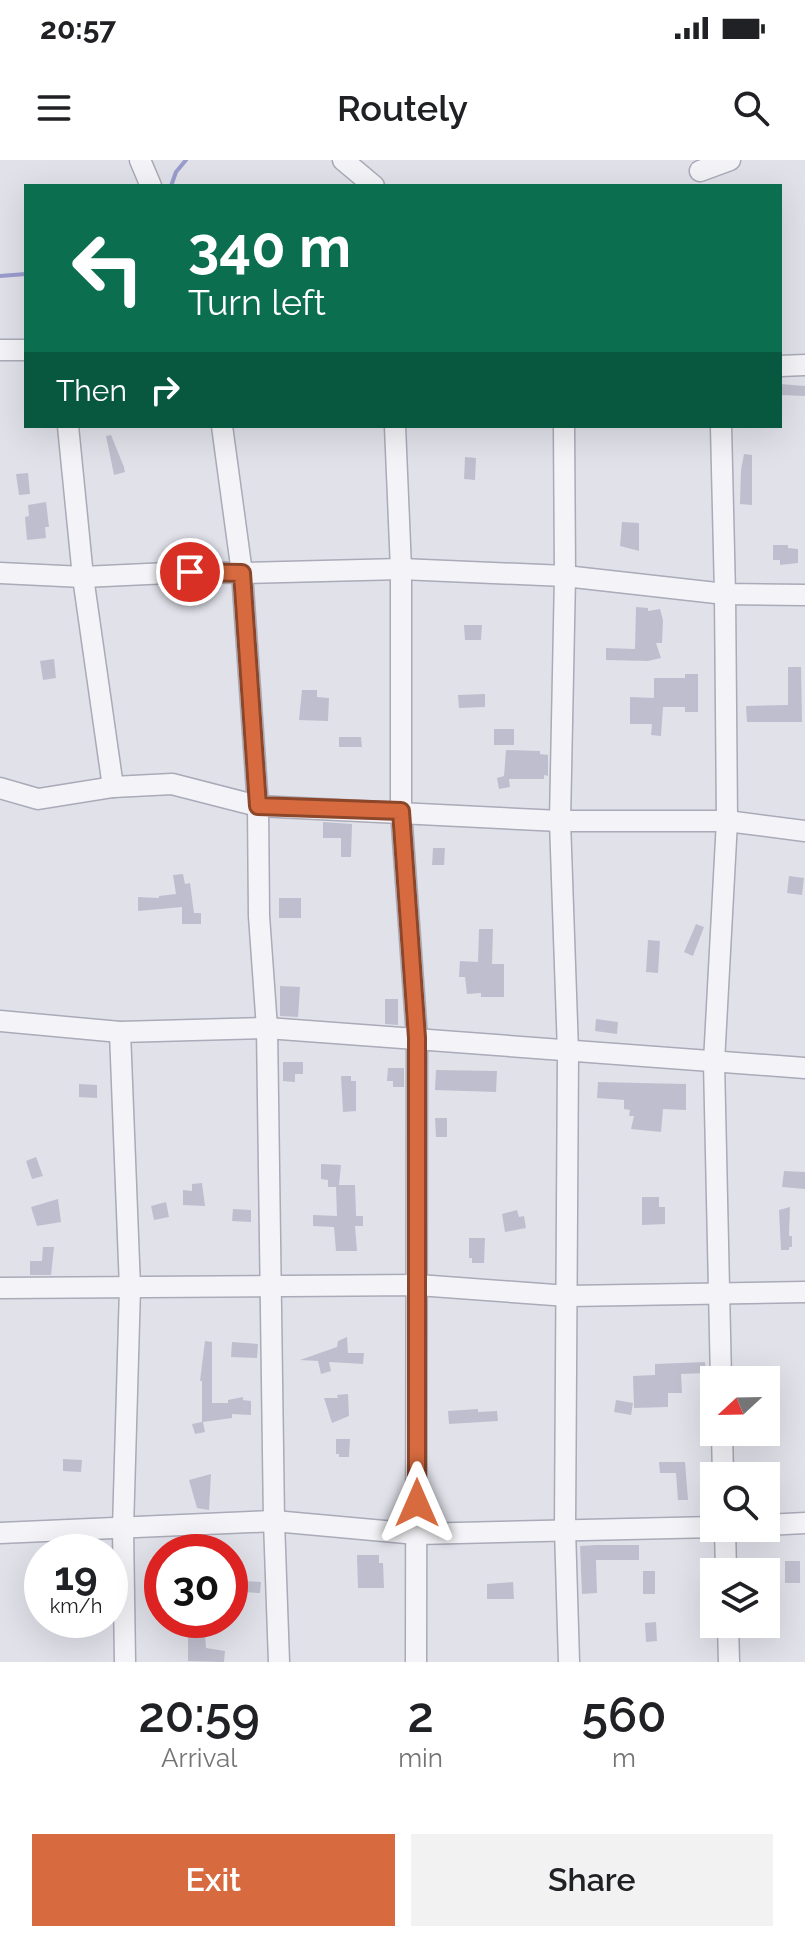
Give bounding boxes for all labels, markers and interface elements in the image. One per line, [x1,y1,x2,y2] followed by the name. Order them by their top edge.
[40,11,116,46] text: 20:57
[32,86,76,130] icon: menu
[729,86,773,130] icon: search
[337,87,468,129] text: Routely
[188,214,351,280] text: 340 m
[56,216,160,320] icon: left
[188,281,326,323] text: Turn left
[143,368,187,412] icon: right
[56,373,127,408] text: Then
[156,538,224,606] pin
[168,550,212,594] icon: arrive
[700,1366,780,1446] north arrow
[700,1366,780,1638] map controls
[375,1461,459,1545] position arrow
[700,1462,780,1542] button: search
[144,1534,248,1638] speed limit sign: 30
[54,1552,98,1599] text: 19
[700,1558,780,1638] button: layers
[50,1594,102,1618] text: km/h
[138,1687,260,1743] text: 20:59
[407,1687,434,1743] text: 2
[581,1687,667,1743] text: 560
[161,1743,237,1773] text: Arrival
[398,1743,443,1773] text: min
[612,1743,636,1773] text: m
[32,1834,395,1926] button: Exit
[411,1834,773,1926] button: Share

